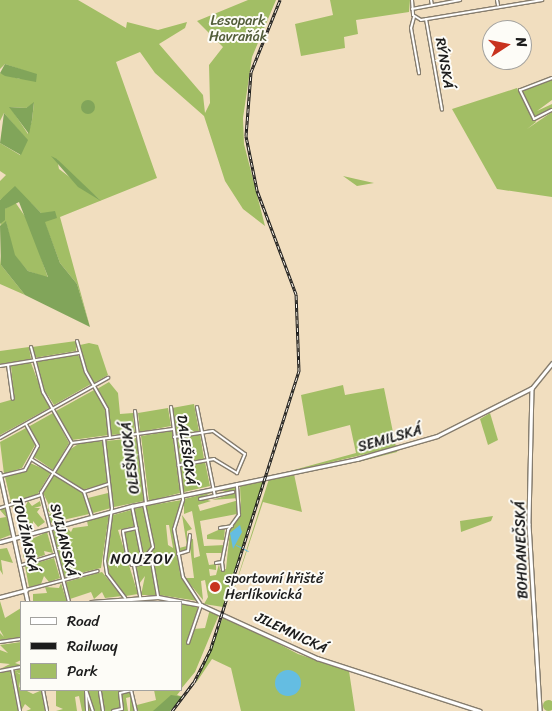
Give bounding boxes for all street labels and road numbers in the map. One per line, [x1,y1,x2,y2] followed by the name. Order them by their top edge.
[431,36,457,90] street label: RÝNSKÁ
[173,414,199,486] street label: DALEŠICKÁ
[118,421,144,495] street label: OLEŠNICKÁ
[356,422,424,456] street label: SEMILSKÁ
[8,496,42,574] street label: TOUŽIMSKÁ
[512,501,532,599] street label: BOHDANEČSKÁ
[46,502,80,578] street label: SVIJANSKÁ
[252,609,330,657] street label: JILEMNICKÁ

